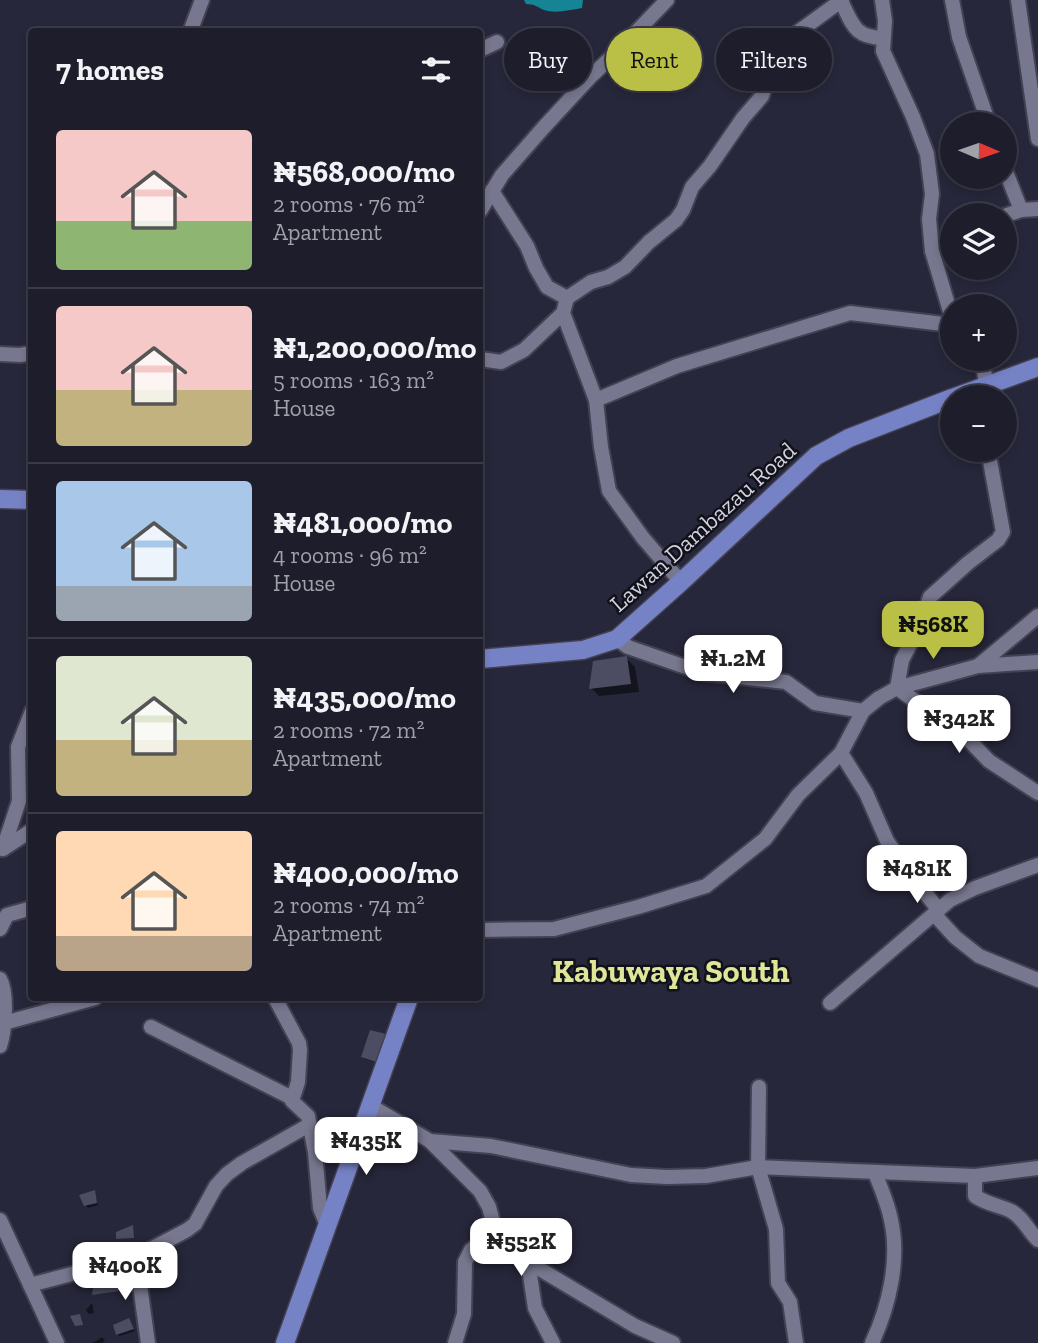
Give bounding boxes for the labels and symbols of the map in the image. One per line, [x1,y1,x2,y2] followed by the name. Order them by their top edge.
[940,112,1017,189] north arrow
[604,436,802,618] street label: Lawan Dambazau Road
[884,602,982,661] pin: ₦568K
[684,636,782,695] pin: ₦1.2M
[910,696,1008,755] pin: ₦342K
[868,846,966,905] pin: ₦481K
[552,952,790,990] district label: Kabuwaya South
[317,1118,415,1177] pin: ₦435K
[472,1218,570,1278] pin: ₦552K
[76,1242,174,1302] pin: ₦400K

